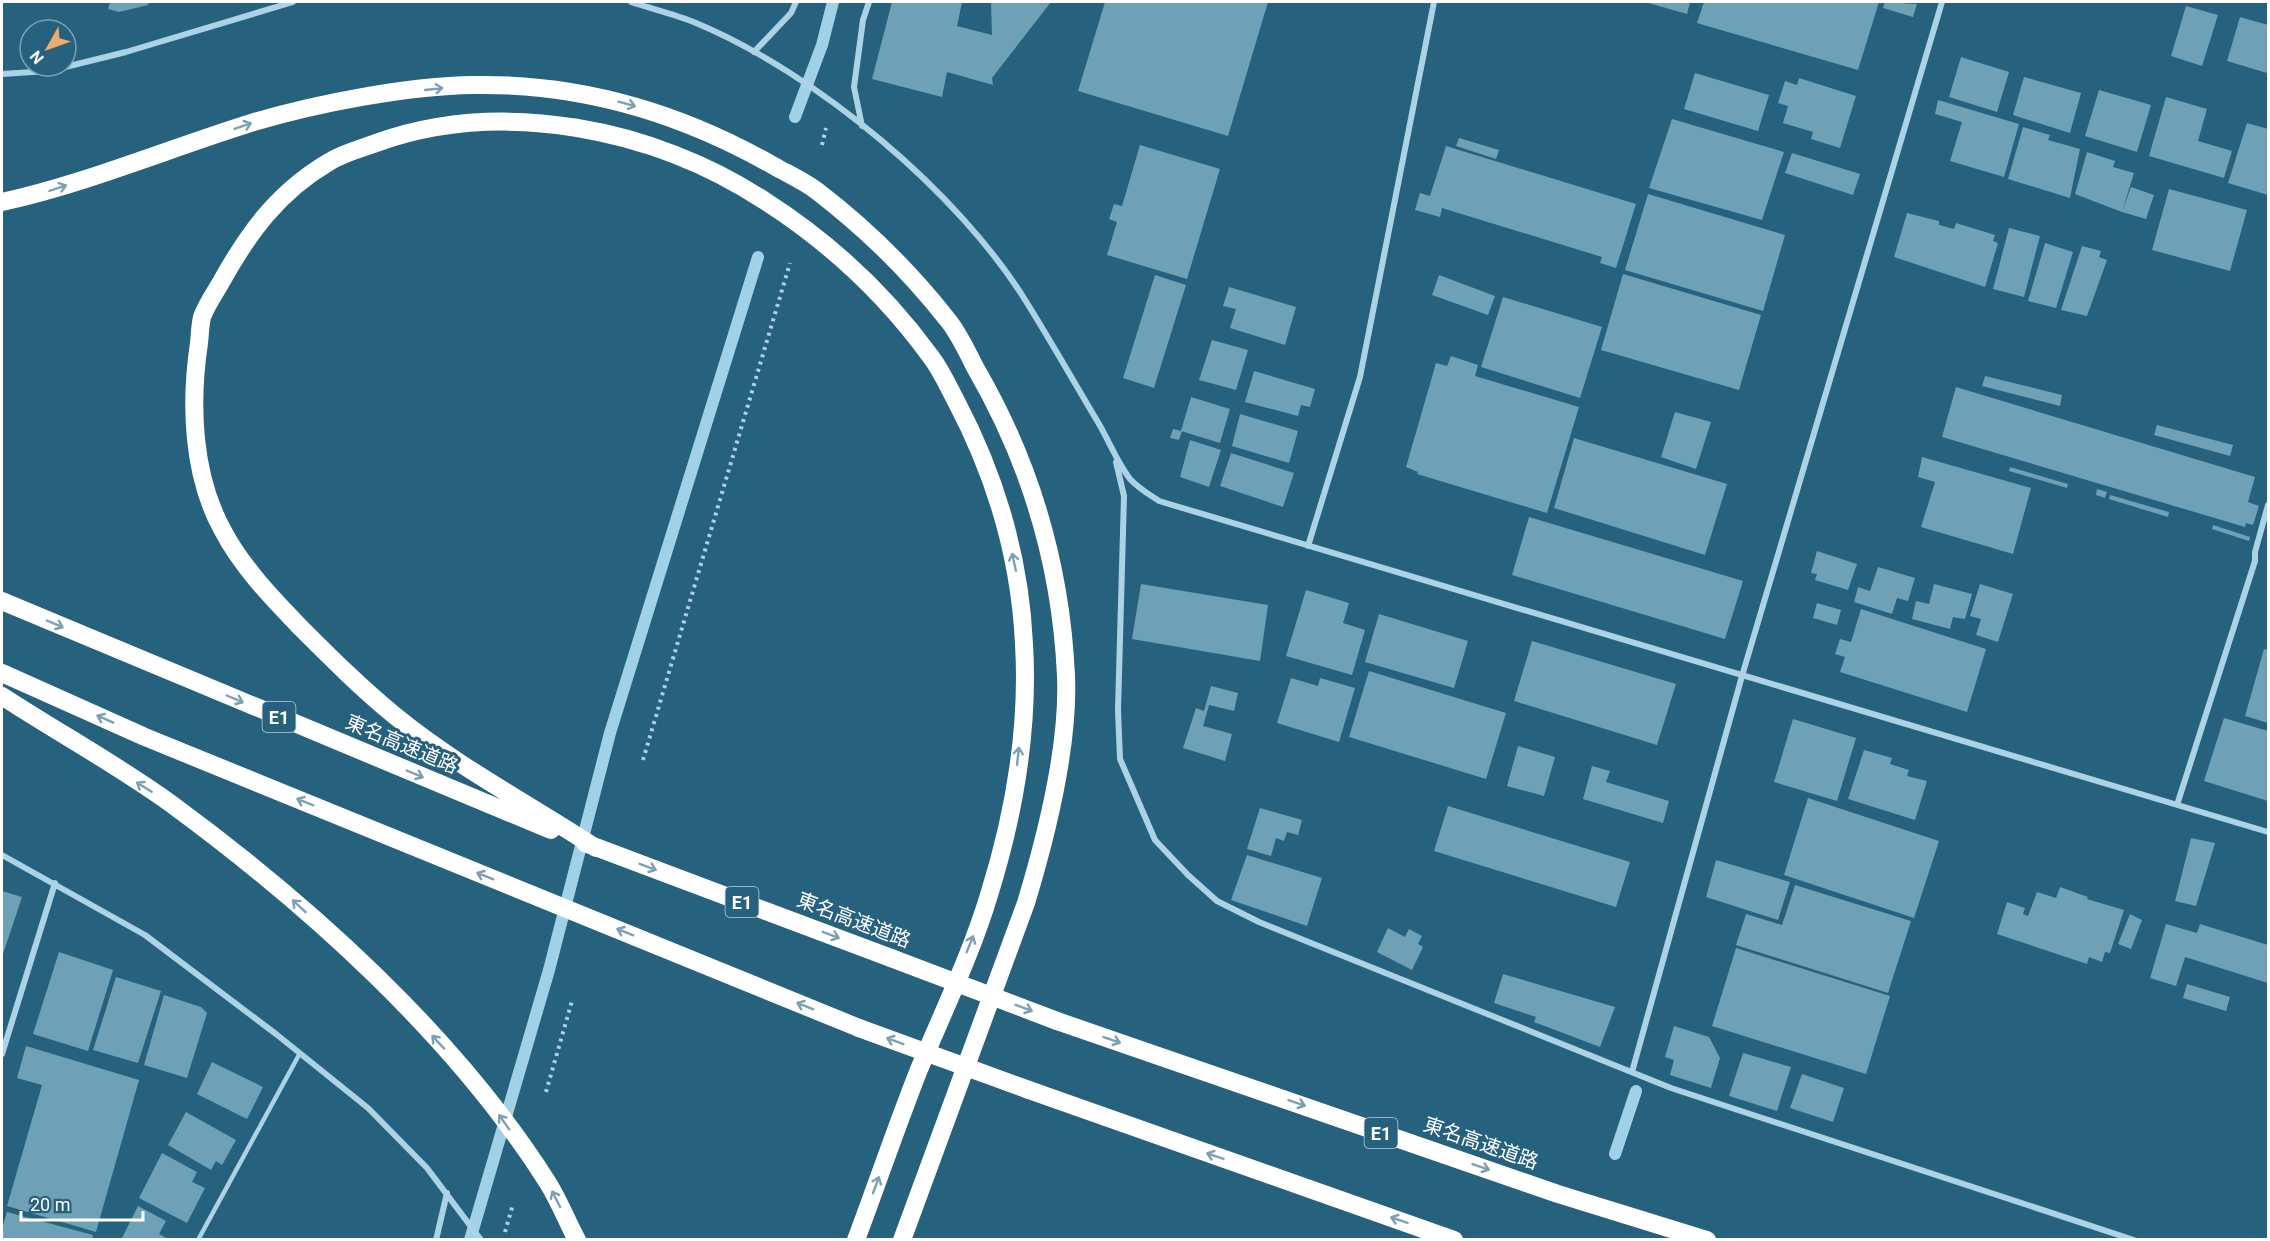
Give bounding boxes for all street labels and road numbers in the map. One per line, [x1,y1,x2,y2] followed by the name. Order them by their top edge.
[262,702,296,732] road number: E1
[342,710,462,778] street label: 東名高速道路
[726,887,758,917] road number: E1
[794,887,914,953] street label: 東名高速道路
[1420,1112,1542,1174] street label: 東名高速道路
[1364,1118,1398,1148] road number: E1

